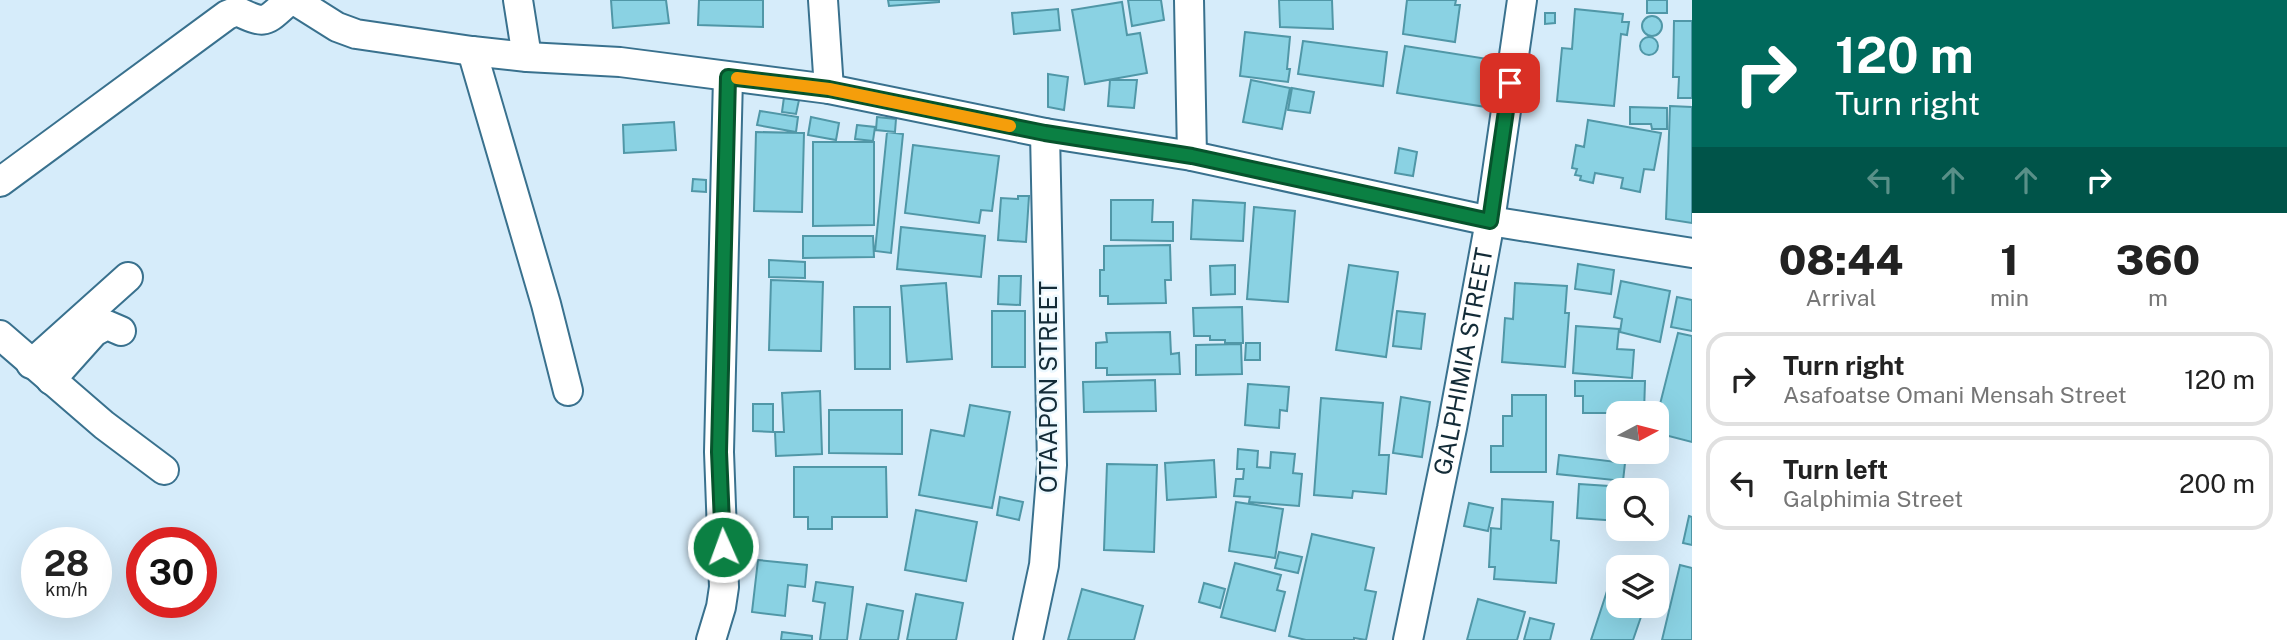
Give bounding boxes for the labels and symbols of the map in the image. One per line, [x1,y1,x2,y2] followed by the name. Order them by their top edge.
[1480,53,1540,113] pin
[1428,245,1498,478] street label: GALPHIMIA STREET
[1034,281,1062,493] street label: OTAAPON STREET
[1606,401,1670,464] north arrow
[686,510,760,584] position arrow
[126,527,217,618] speed limit sign: 30

